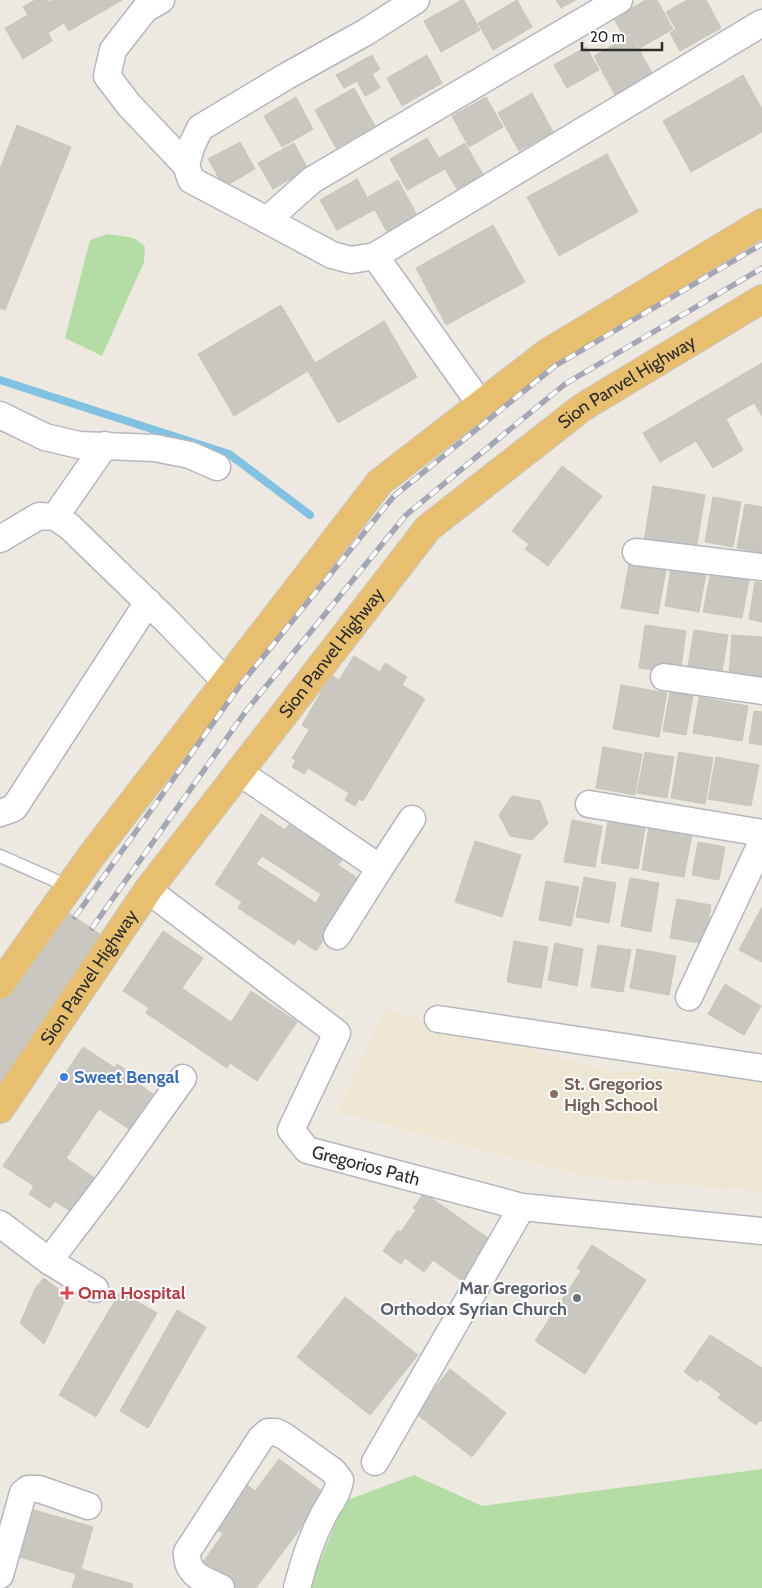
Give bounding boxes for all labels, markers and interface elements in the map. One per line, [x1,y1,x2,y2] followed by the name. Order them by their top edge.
[582,20,662,52] scale bar
[590,28,625,46] text: 20 m
[554,331,700,433] street label: Sion Panvel Highway
[274,584,388,722] street label: Sion Panvel Highway
[36,906,142,1049] street label: Sion Panvel Highway
[74,1066,179,1088] place label: Sweet Bengal
[58,1071,70,1083] marker: Sweet Bengal
[564,1073,663,1116] place label: St. Gregorios High School
[548,1088,560,1100] marker: St. Gregorios High School
[310,1141,422,1190] street label: Gregorios Path
[380,1277,567,1320] place label: Mar Gregorios Orthodox Syrian Church
[78,1282,186,1304] place label: Oma Hospital
[60,1286,74,1300] marker: Oma Hospital
[571,1292,583,1304] marker: Mar Gregorios Orthodox Syrian Church

